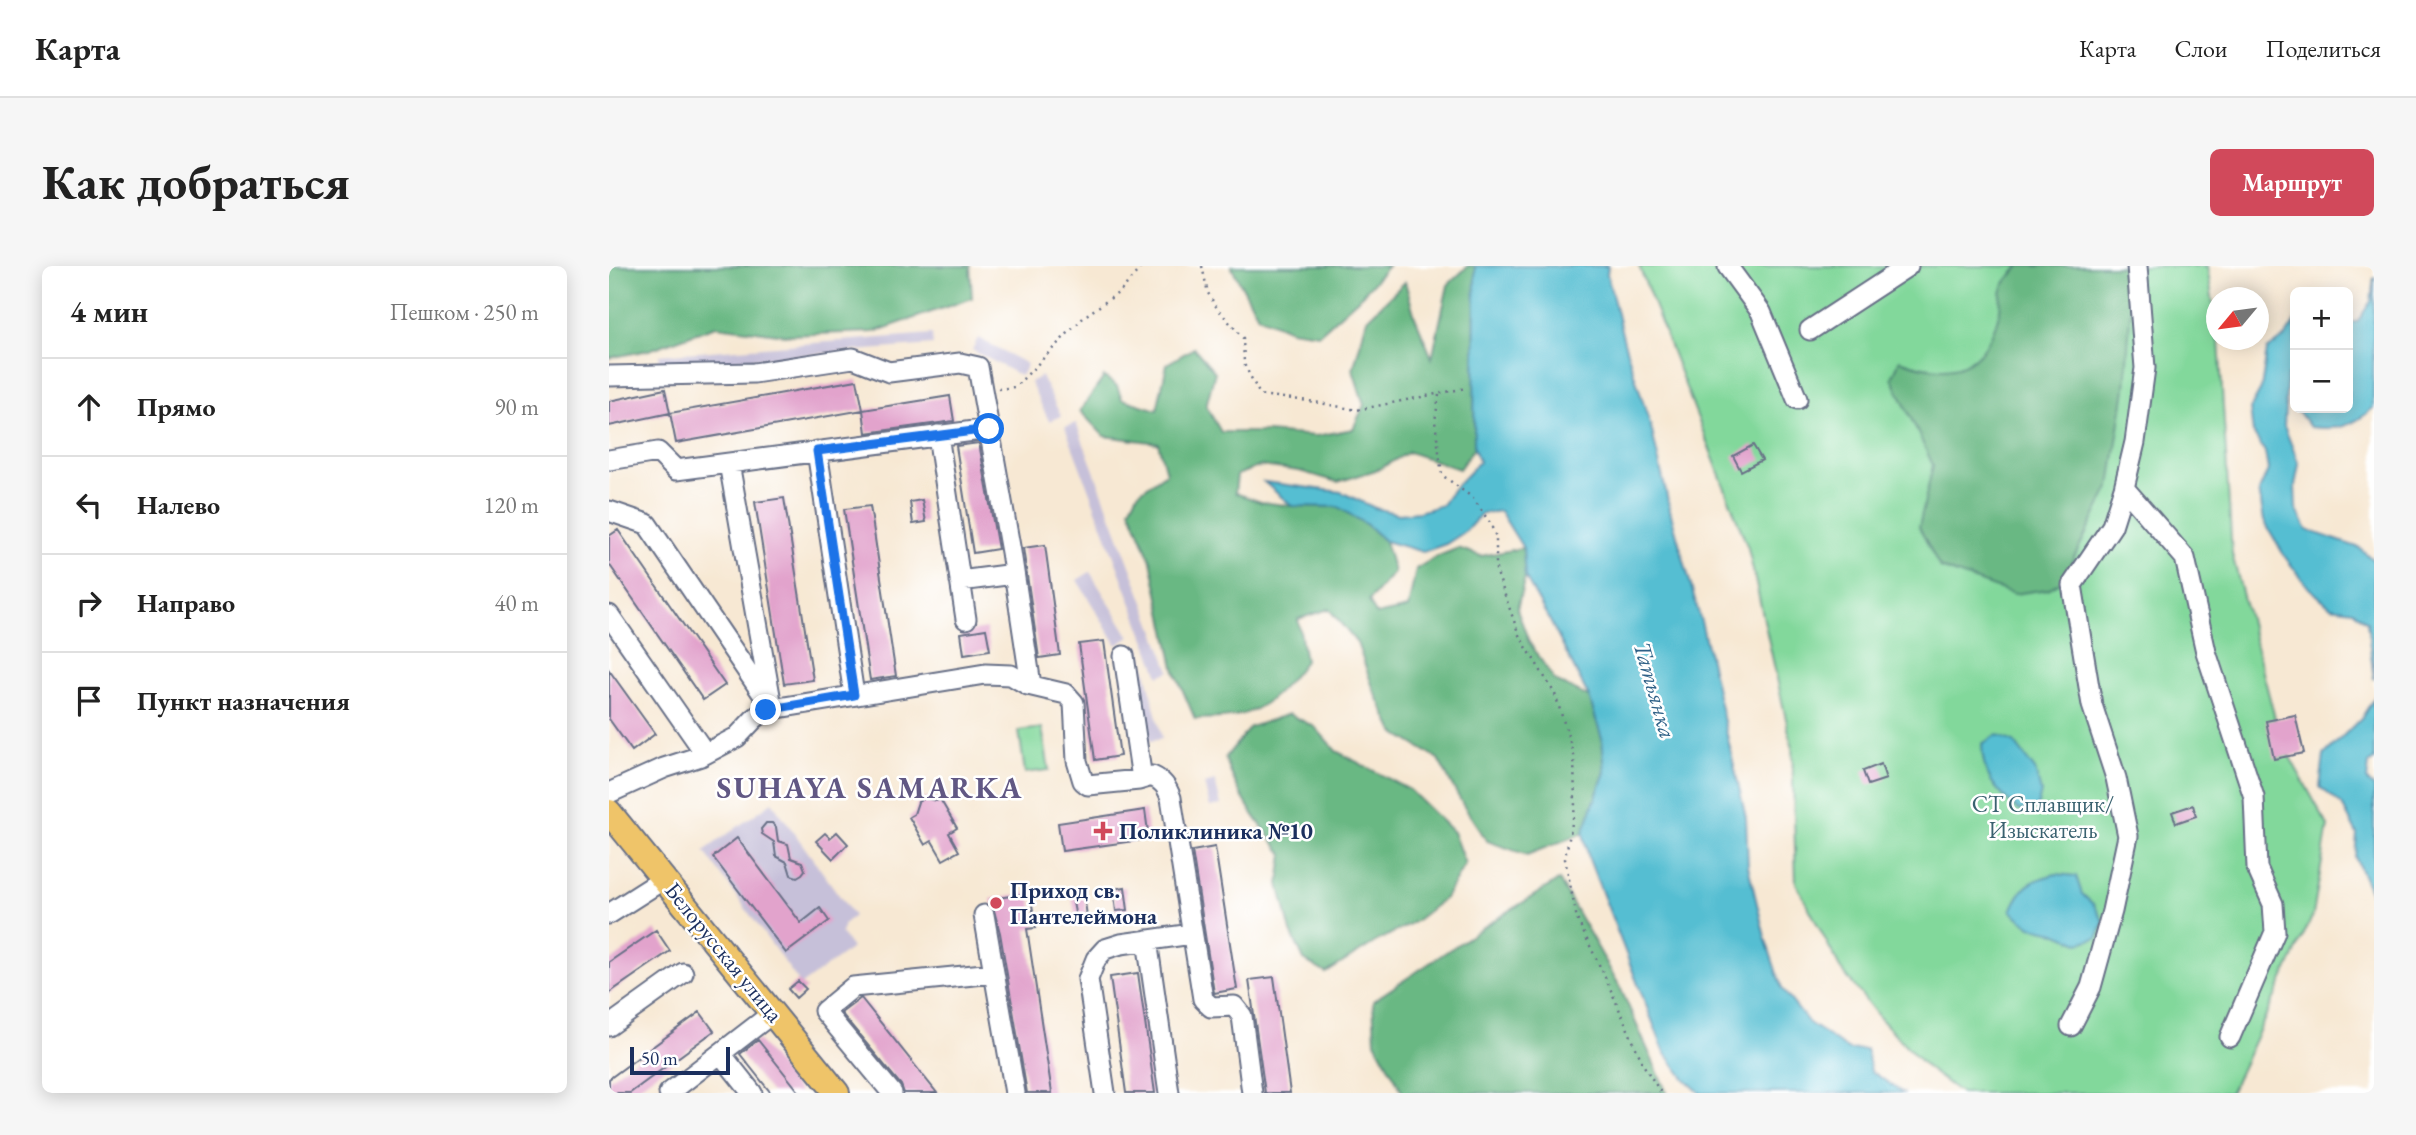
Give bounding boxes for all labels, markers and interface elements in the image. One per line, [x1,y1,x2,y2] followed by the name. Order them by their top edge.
[35,27,120,70] text: Карта
[2079,33,2136,64] text: Карта
[2174,33,2228,64] text: Слои
[2266,33,2381,64] text: Поделиться
[2210,149,2374,216] button: Маршрут
[42,150,350,214] text: Как добраться
[2206,287,2269,350] north arrow
[2290,287,2353,413] map controls
[2290,287,2353,350] button: +
[70,292,148,331] text: 4 мин
[390,297,539,327] text: Пешком · 250 m
[2290,350,2353,413] button: −
[70,388,108,426] icon: ahead
[137,390,216,424] text: Прямо
[494,392,539,422] text: 90 m
[973,413,1004,444] route start
[70,486,108,524] icon: left
[137,488,220,522] text: Налево
[483,490,539,520] text: 120 m
[70,584,108,622] icon: right
[137,586,235,620] text: Направо
[494,588,539,618] text: 40 m
[1627,638,1684,742] water label: Татьянка
[70,682,108,720] icon: arrive
[137,684,350,718] text: Пункт назначения
[750,694,781,725] route end
[717,768,1023,807] district label: SUHAYA SAMARKA
[1972,789,2114,845] park label: СТ Сплавщик/ Изыскатель
[1119,816,1313,846] place label: Поликлиника №10
[1093,821,1113,841] marker: Поликлиника №10
[1010,875,1158,931] place label: Приход св. Пантелеймона
[658,876,790,1029] street label: Белорусская улица
[988,895,1004,911] marker: Приход св. Пантелеймона
[630,1044,730,1076] scale bar
[641,1046,678,1071] text: 50 m

